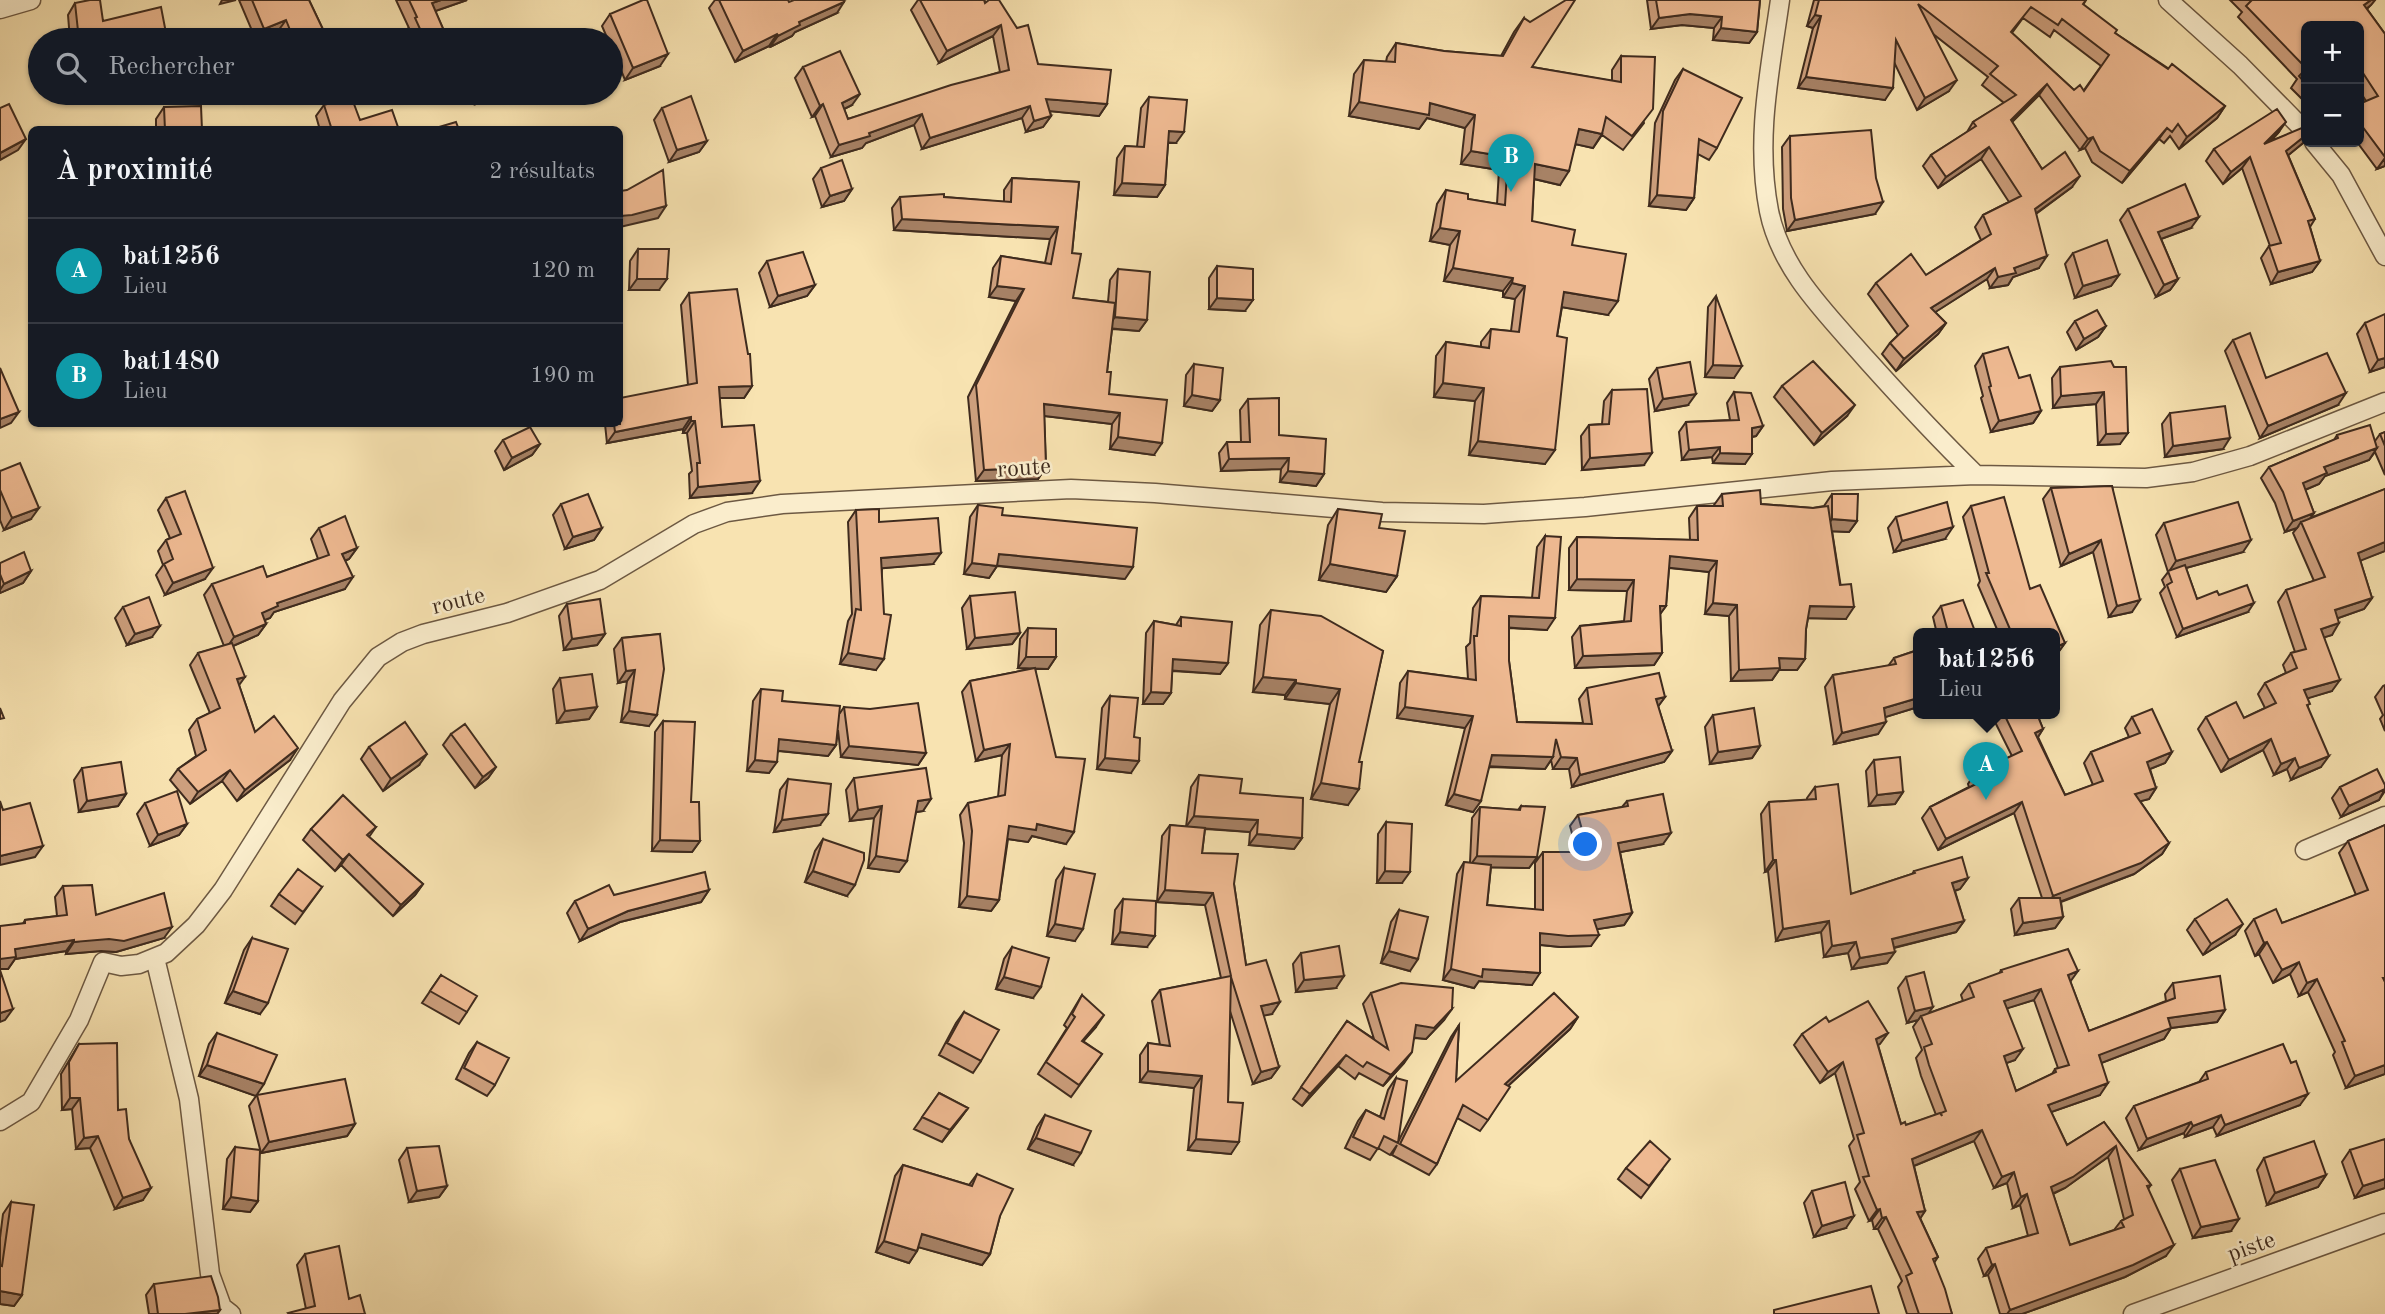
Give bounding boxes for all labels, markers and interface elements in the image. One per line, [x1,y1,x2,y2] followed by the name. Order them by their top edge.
[2301,21,2364,147] map controls
[2301,21,2364,84] button: +
[28,28,623,105] search box
[52,48,90,86] icon: search
[108,54,235,80] text: Rechercher
[2301,84,2364,147] button: −
[1488,134,1534,192] pin: B
[56,156,213,186] text: À proximité
[489,160,595,183] text: 2 résultats
[123,244,220,270] text: bat1256
[70,259,88,282] text: A
[530,259,595,282] text: 120 m
[123,275,167,298] text: Lieu
[123,349,220,375] text: bat1480
[71,364,87,387] text: B
[530,364,595,387] text: 190 m
[123,380,167,403] text: Lieu
[996,455,1052,483] street label: route
[429,584,488,620] street label: route
[1913,628,2060,719] popup
[1938,647,2035,673] text: bat1256
[1938,678,1983,701] text: Lieu
[1963,742,2009,800] pin: A
[1568,827,1602,861] your location
[2225,1228,2279,1267] street label: piste

